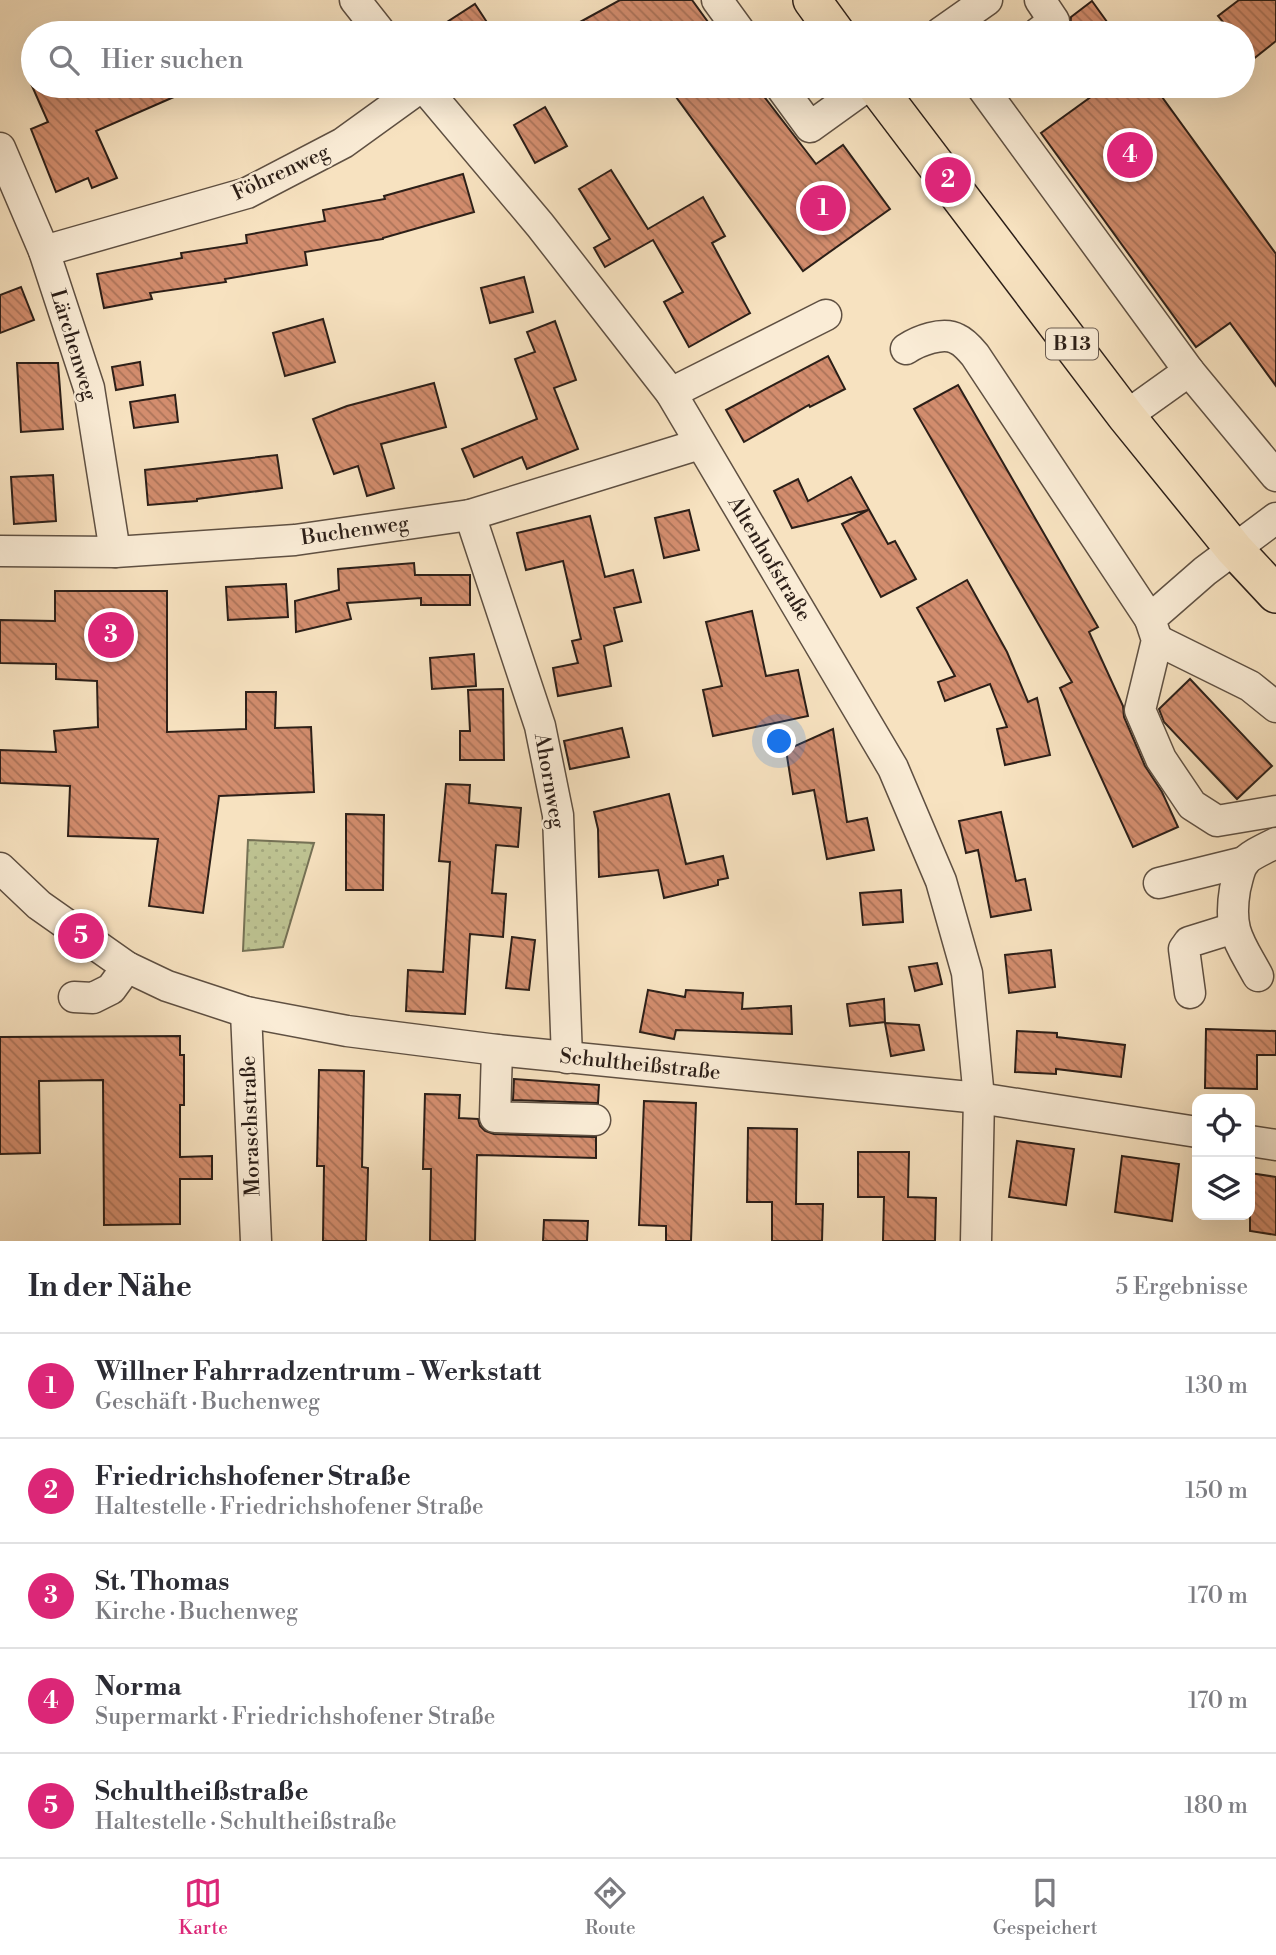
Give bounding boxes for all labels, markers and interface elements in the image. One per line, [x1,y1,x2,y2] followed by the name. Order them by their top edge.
[21,21,1255,98] search box
[45,41,83,79] icon: search
[101,44,243,76] text: Hier suchen
[1107,129,1153,181] pin: 4
[228,139,334,207] street label: Föhrenweg
[925,154,971,206] pin: 2
[800,182,846,234] pin: 1
[44,286,102,404] street label: Lärchenweg
[1046,328,1098,360] road number: B 13
[721,491,817,626] street label: Altenhofstraße
[298,511,411,552] street label: Buchenweg
[88,609,134,661] pin: 3
[762,724,796,758] your location
[528,730,570,831] street label: Ahornweg
[58,910,104,962] pin: 5
[558,1044,722,1086] street label: Schultheißstraße
[236,1055,266,1197] street label: Moraschstraße
[1192,1094,1255,1220] map controls
[1192,1094,1255,1157] button: locate
[1192,1157,1255,1220] button: layers
[28,1268,192,1306] text: In der Nähe
[1116,1273,1248,1301] text: 5 Ergebnisse
[95,1356,541,1388] text: Willner Fahrradzentrum - Werkstatt
[45,1372,57,1400] text: 1
[1185,1372,1248,1400] text: 130 m
[95,1388,320,1416] text: Geschäft · Buchenweg
[95,1461,411,1493] text: Friedrichshofener Straße
[44,1477,58,1505] text: 2
[1185,1477,1248,1505] text: 150 m
[95,1493,484,1521] text: Haltestelle · Friedrichshofener Straße
[95,1566,229,1598] text: St. Thomas
[44,1582,58,1610] text: 3
[1188,1582,1248,1610] text: 170 m
[95,1598,298,1626] text: Kirche · Buchenweg
[95,1671,182,1703] text: Norma
[43,1687,59,1715] text: 4
[1188,1687,1248,1715] text: 170 m
[95,1703,495,1731] text: Supermarkt · Friedrichshofener Straße
[95,1776,308,1808] text: Schultheißstraße
[44,1792,58,1820] text: 5
[1184,1792,1248,1820] text: 180 m
[95,1808,397,1836] text: Haltestelle · Schultheißstraße
[179,1874,228,1940] tab: Karte
[585,1874,636,1940] tab: Route
[993,1874,1097,1940] tab: Gespeichert

